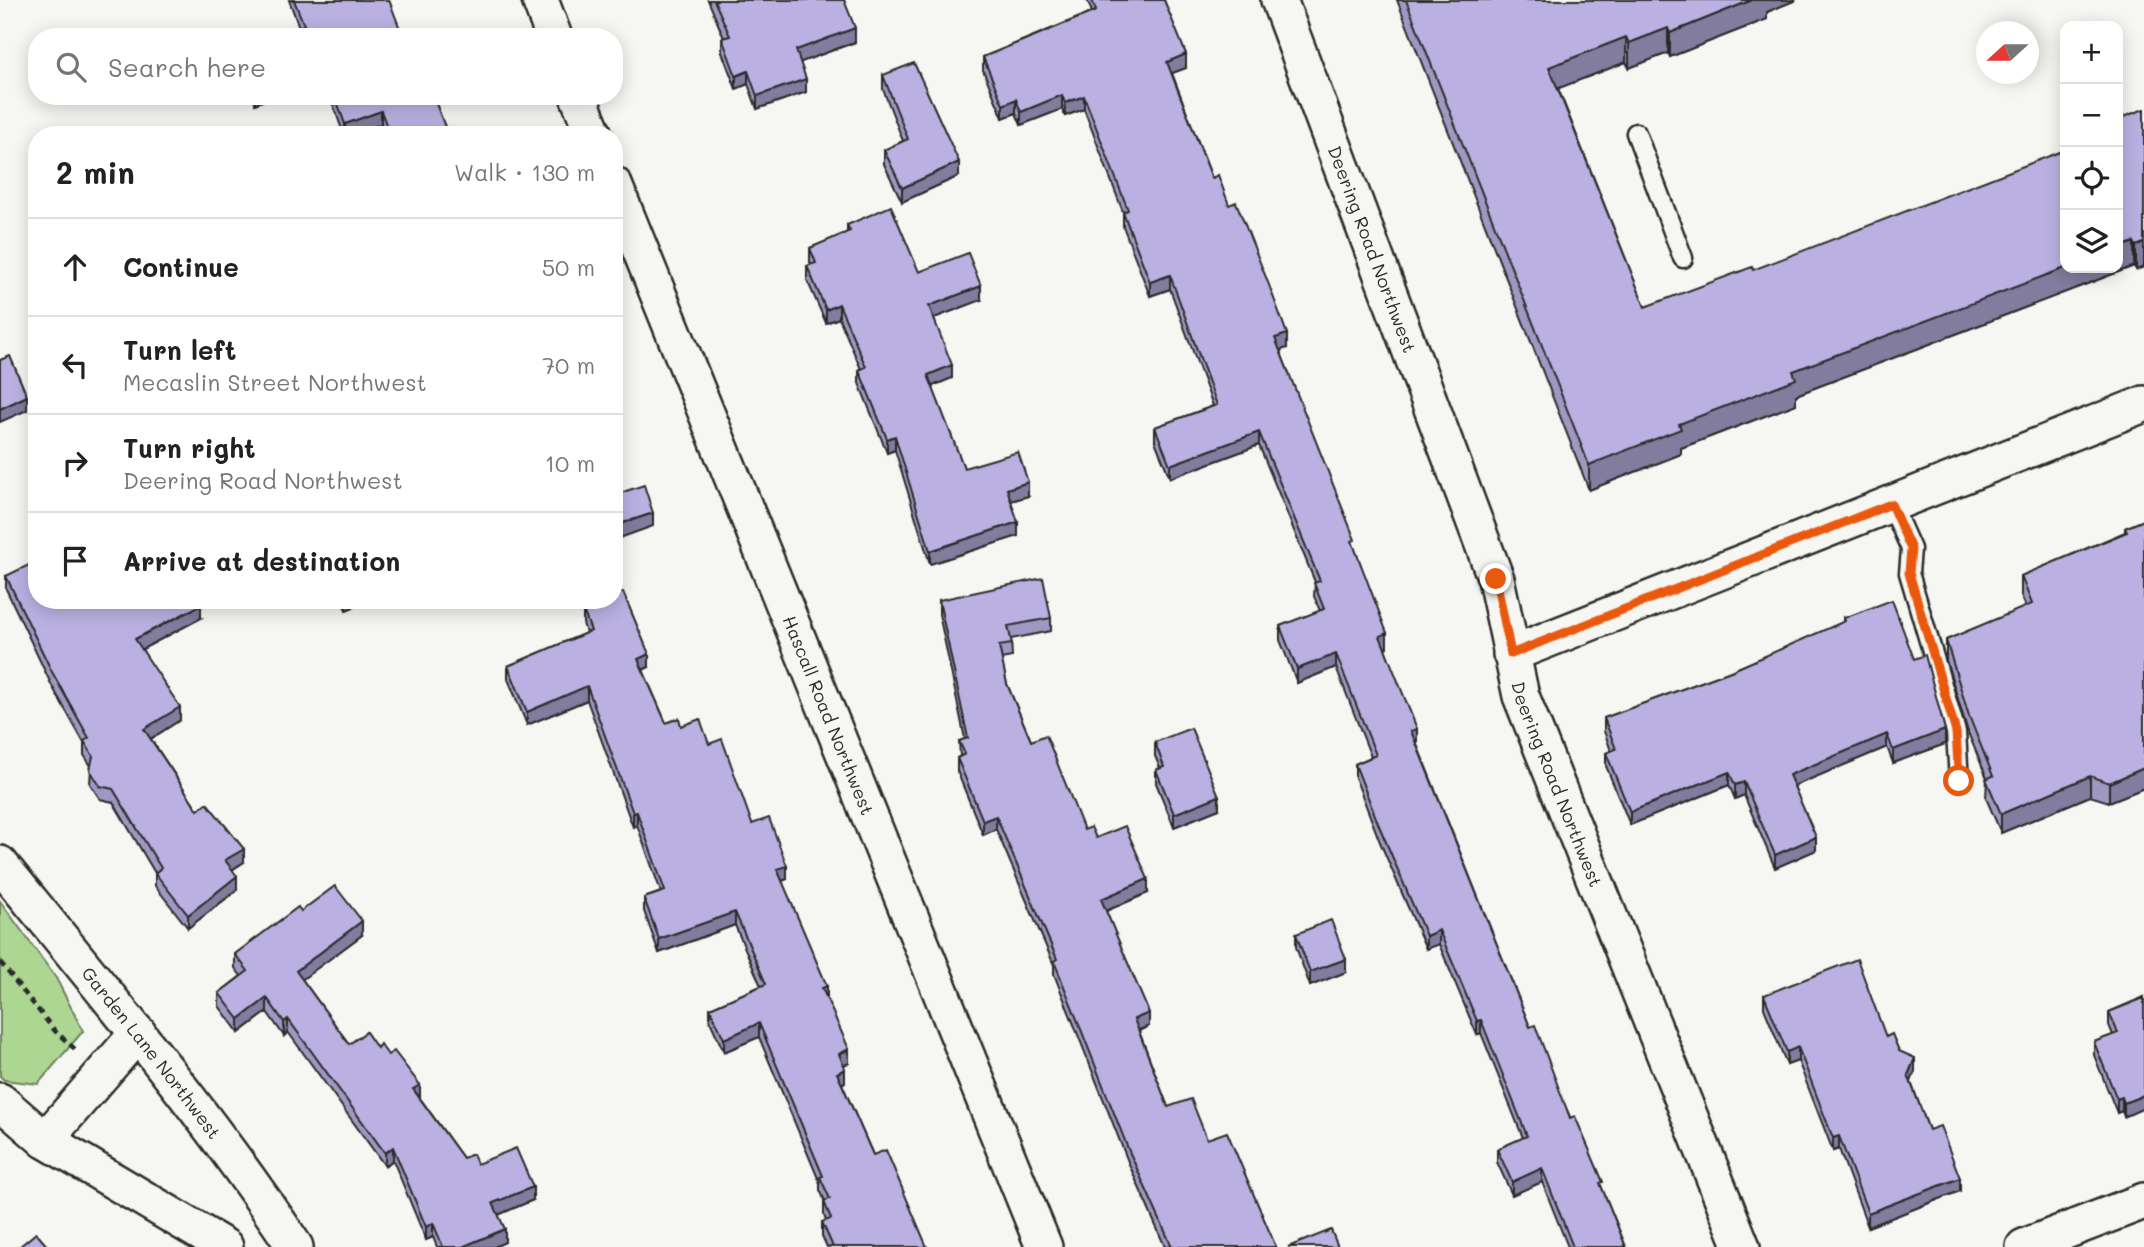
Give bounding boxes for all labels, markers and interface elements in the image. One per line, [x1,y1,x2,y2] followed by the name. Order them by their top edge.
[1976,21,2039,84] north arrow
[2060,21,2123,273] map controls
[2060,21,2123,84] button: +
[28,28,623,105] search box
[52,48,90,86] icon: search
[108,50,266,84] text: Search here
[2060,84,2123,147] button: −
[1323,142,1422,356] street label: Deering Road Northwest
[2060,147,2123,210] button: locate
[56,152,135,192] text: 2 min
[454,157,595,187] text: Walk · 130 m
[2060,210,2123,273] button: layers
[56,248,94,286] icon: ahead
[123,250,239,284] text: Continue
[542,252,595,282] text: 50 m
[123,333,236,367] text: Turn left
[56,346,94,384] icon: left
[542,350,595,380] text: 70 m
[123,367,427,397] text: Mecaslin Street Northwest
[123,431,256,465] text: Turn right
[56,444,94,482] icon: right
[545,448,595,478] text: 10 m
[123,465,403,495] text: Deering Road Northwest
[56,542,94,580] icon: arrive
[123,544,400,578] text: Arrive at destination
[1480,563,1511,594] route end
[778,612,880,818] street label: Hascall Road Northwest
[1506,679,1608,890] street label: Deering Road Northwest
[1943,765,1974,796] route start
[77,962,227,1144] street label: Garden Lane Northwest

